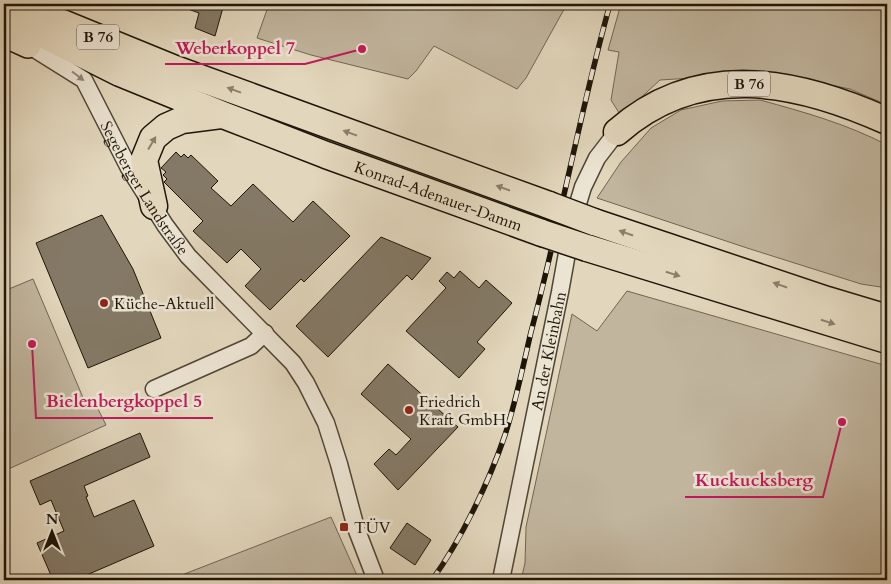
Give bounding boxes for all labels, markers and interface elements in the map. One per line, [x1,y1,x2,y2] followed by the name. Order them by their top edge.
[77,24,119,50] road number: B 76
[165,31,305,64] callout: Weberkoppel 7
[174,36,295,61] text: Weberkoppel 7
[71,71,85,81] one-way arrow
[728,72,770,96] road number: B 76
[226,86,241,94] one-way arrow
[95,117,194,260] street label: Segeberger Landstraße
[343,129,358,136] one-way arrow
[148,136,157,149] one-way arrow
[351,156,526,237] street label: Konrad-Adenauer-Damm
[495,184,510,192] one-way arrow
[619,229,634,236] one-way arrow
[666,271,681,279] one-way arrow
[773,281,788,288] one-way arrow
[526,290,572,412] street label: An der Kleinbahn
[114,293,214,315] place label: Küche-Aktuell
[98,297,110,309] marker: Küche-Aktuell
[821,319,836,327] one-way arrow
[36,385,213,418] callout: Bielenbergkoppel 5
[46,389,202,414] text: Bielenbergkoppel 5
[419,391,506,431] place label: Friedrich Kraft GmbH
[403,404,415,416] marker: Friedrich Kraft GmbH
[685,464,823,497] callout: Kuckucksberg
[695,468,813,493] text: Kuckucksberg
[28,506,78,556] north arrow
[46,510,58,529] text: N
[354,517,391,539] place label: TÜV
[338,521,350,533] marker: TÜV

